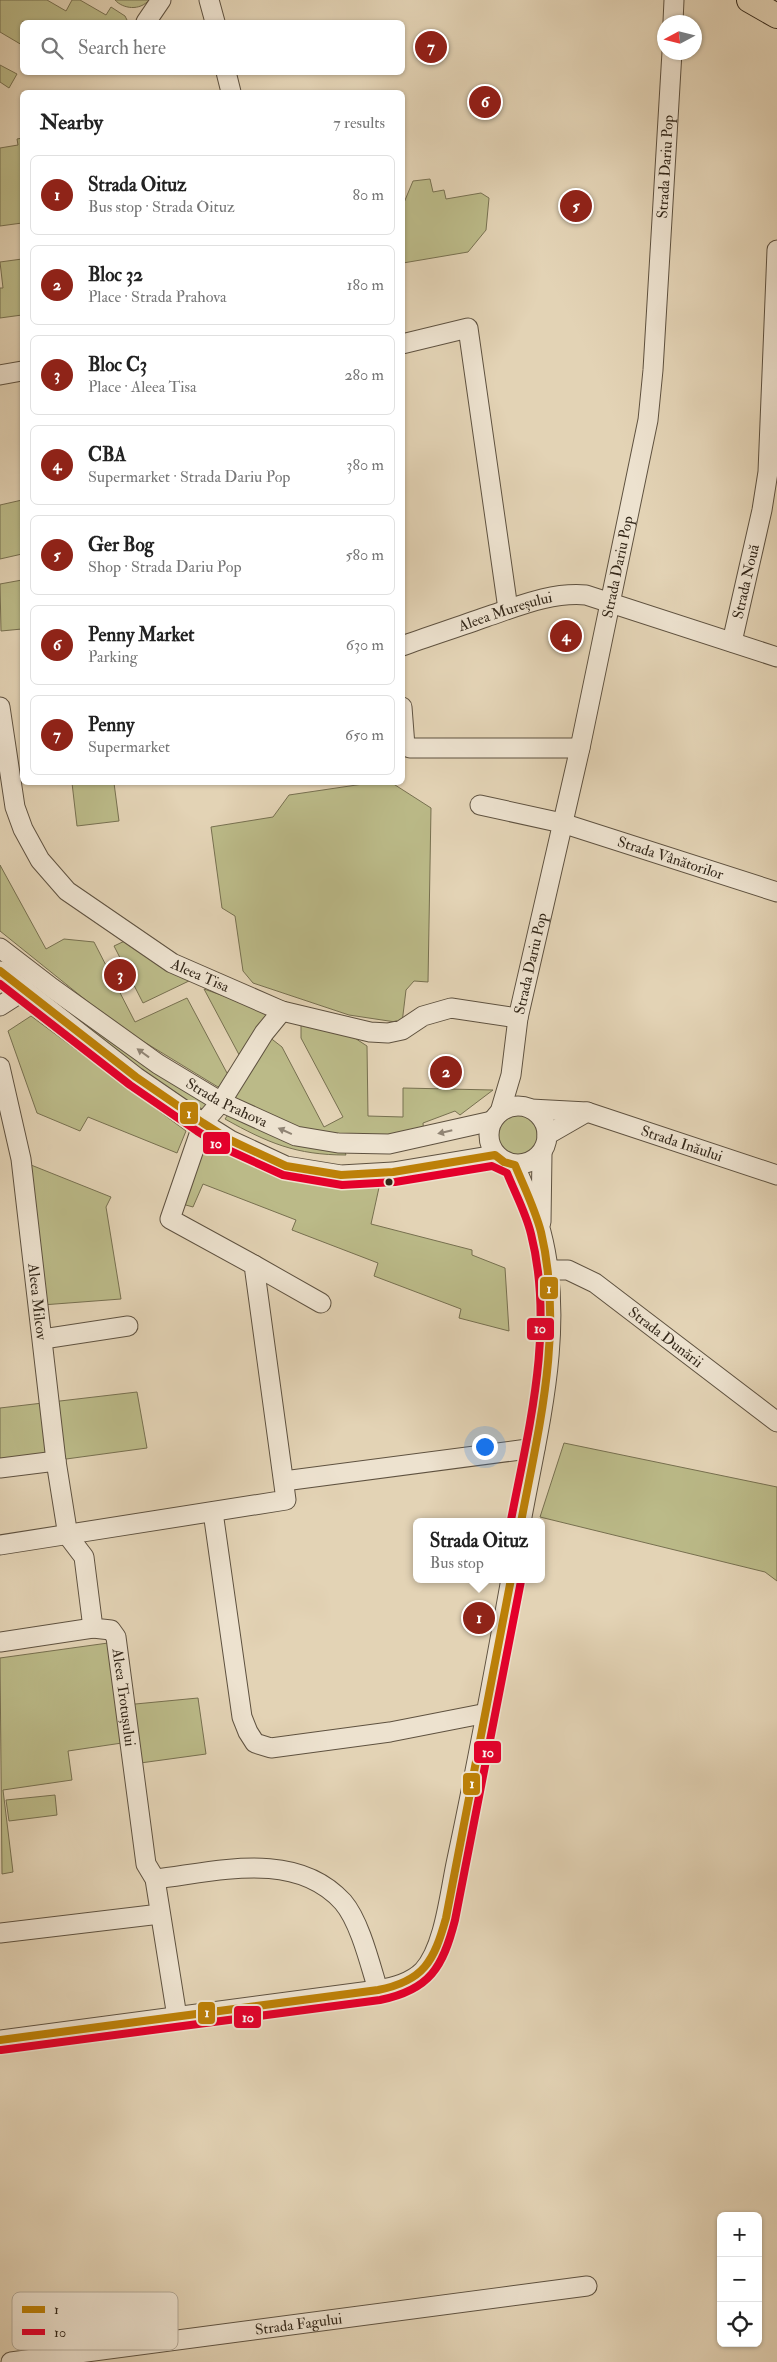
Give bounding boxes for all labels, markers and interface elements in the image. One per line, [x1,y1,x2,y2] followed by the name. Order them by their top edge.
[657,15,702,60] north arrow
[20,20,405,75] search box
[415,28,447,66] pin: 7
[38,34,66,62] icon: search
[78,36,166,60] text: Search here
[469,83,501,121] pin: 6
[40,109,103,136] text: Nearby
[333,113,385,133] text: 7 results
[653,114,679,219] street label: Strada Dariu Pop
[88,173,186,197] text: Strada Oituz
[54,185,60,205] text: 1
[353,185,384,205] text: 80 m
[560,187,592,225] pin: 5
[88,197,235,217] text: Bus stop · Strada Oituz
[88,263,143,287] text: Bloc 32
[53,275,61,295] text: 2
[347,275,384,295] text: 180 m
[88,287,227,307] text: Place · Strada Prahova
[88,353,147,377] text: Bloc C3
[54,365,60,385] text: 3
[344,365,384,385] text: 280 m
[88,377,197,397] text: Place · Aleea Tisa
[88,443,126,467] text: CBA
[53,455,61,475] text: 4
[346,455,384,475] text: 380 m
[88,467,290,487] text: Supermarket · Strada Dariu Pop
[598,514,638,620] street label: Strada Dariu Pop
[88,533,154,557] text: Ger Bog
[728,542,764,621] street label: Strada Nouă
[53,545,61,565] text: 5
[345,545,384,565] text: 580 m
[88,557,242,577] text: Shop · Strada Dariu Pop
[455,588,554,636] street label: Aleea Mureșului
[550,617,582,655] pin: 4
[88,623,194,647] text: Penny Market
[53,635,61,655] text: 6
[346,635,384,655] text: 630 m
[88,647,138,667] text: Parking
[88,713,134,737] text: Penny
[53,725,61,745] text: 7
[345,725,384,745] text: 650 m
[88,737,170,757] text: Supermarket
[615,832,726,884] street label: Strada Vânătorilor
[510,910,552,1016] street label: Strada Dariu Pop
[167,954,233,997] street label: Aleea Tisa
[104,956,136,994] pin: 3
[137,1048,150,1059] one-way arrow
[430,1053,462,1091] pin: 2
[182,1073,271,1132] street label: Strada Prahova
[179,1101,199,1125] line badge: 1
[187,1105,192,1122] text: 1
[639,1121,725,1166] street label: Strada Inăului
[278,1126,292,1134] one-way arrow
[437,1128,452,1136] one-way arrow
[202,1131,231,1155] line badge: 10
[210,1135,222,1152] text: 10
[384,1177,394,1187] unlabelled marker
[24,1261,51,1342] street label: Aleea Milcov
[539,1276,559,1300] line badge: 1
[547,1280,552,1297] text: 1
[625,1302,707,1372] street label: Strada Dunării
[526,1317,555,1341] line badge: 10
[534,1320,546,1337] text: 10
[472,1434,498,1460] your location
[413,1518,545,1583] popup
[430,1529,528,1553] text: Strada Oituz
[430,1553,484,1573] text: Bus stop
[463,1599,495,1637] pin: 1
[108,1646,140,1748] street label: Aleea Trotușului
[473,1740,502,1764] line badge: 10
[482,1744,494,1761] text: 10
[462,1772,481,1796] line badge: 1
[470,1775,475,1792] text: 1
[197,2001,216,2025] line badge: 1
[205,2004,210,2021] text: 1
[233,2005,262,2029] line badge: 10
[242,2009,254,2026] text: 10
[717,2212,762,2347] map controls
[717,2212,762,2257] button: +
[717,2257,762,2302] button: −
[12,2292,178,2350] legend
[54,2301,59,2318] text: 1
[717,2302,762,2347] button: locate
[254,2309,343,2339] street label: Strada Fagului
[54,2324,66,2341] text: 10

